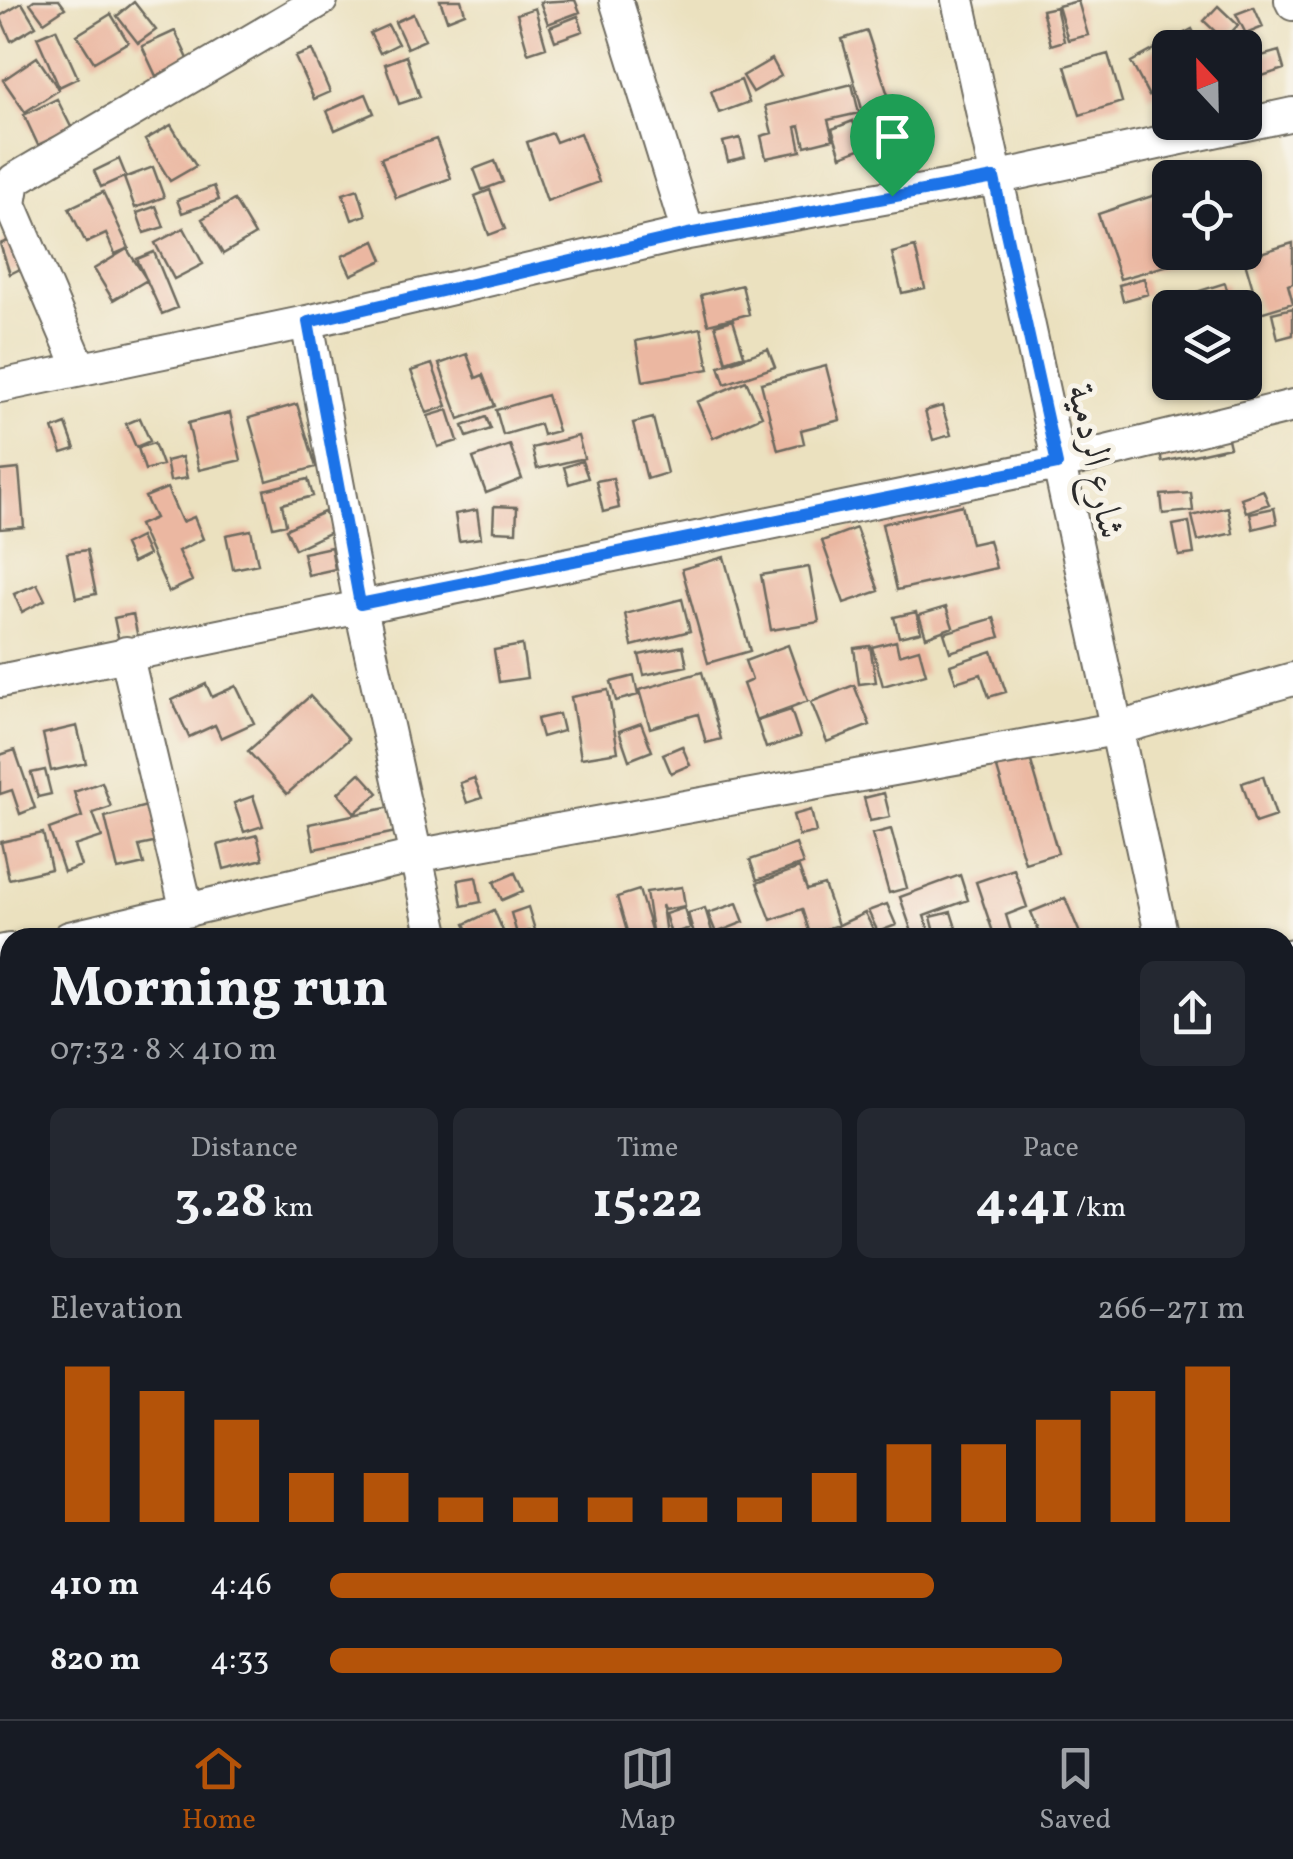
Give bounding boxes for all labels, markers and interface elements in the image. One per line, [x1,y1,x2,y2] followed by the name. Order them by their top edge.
[1152,30,1262,140] north arrow
[1152,30,1262,400] map controls
[850,94,935,197] pin
[865,109,920,164] icon: arrive
[1152,160,1262,270] button: locate
[1152,290,1262,400] button: layers
[1050,380,1136,544] street label: شارع الردمية
[50,953,389,1029] text: Morning run
[1140,961,1245,1066] button: share
[50,1029,277,1073] text: 07:32 · 8 × 410 m
[191,1129,298,1168] text: Distance
[617,1129,678,1168] text: Time
[1023,1129,1079,1168] text: Pace
[175,1168,268,1238] text: 3.28
[592,1168,703,1238] text: 15:22
[975,1168,1070,1238] text: 4:41
[268,1189,313,1228] text: km
[1070,1189,1126,1228] text: /km
[50,1288,183,1332] text: Elevation
[1097,1288,1245,1332] text: 266–271 m
[50,1564,139,1608] text: 410 m
[210,1564,272,1608] text: 4:46
[50,1639,141,1683] text: 820 m
[210,1639,269,1683] text: 4:33
[182,1741,256,1840] tab: Home
[619,1741,675,1840] tab: Map
[1039,1741,1111,1840] tab: Saved

